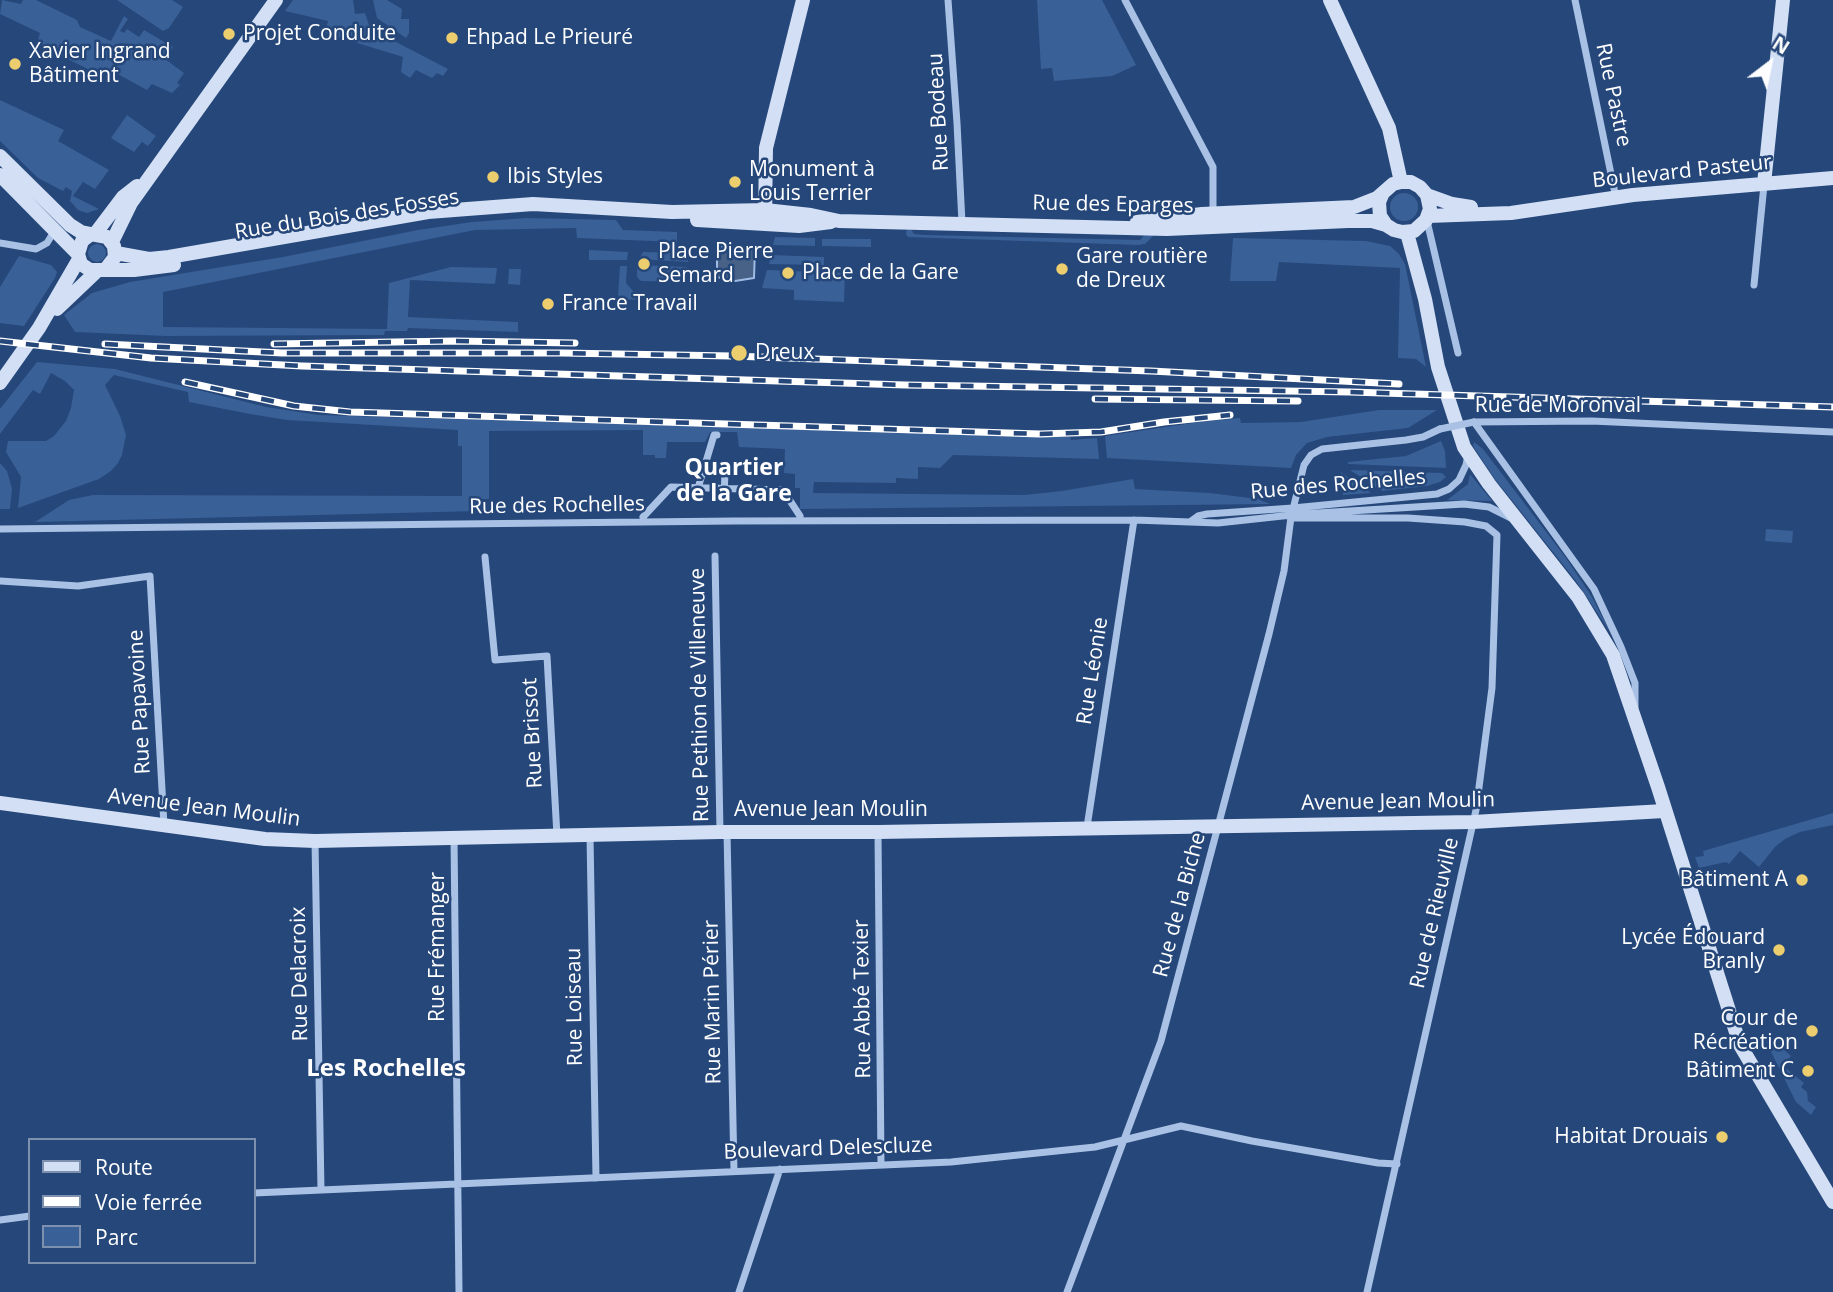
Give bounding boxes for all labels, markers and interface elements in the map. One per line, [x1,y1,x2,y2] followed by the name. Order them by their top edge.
[243,21,396,47] place label: Projet Conduite
[466,25,633,51] place label: Ehpad Le Prieuré
[221,26,237,42] marker: Projet Conduite
[1735,28,1805,98] north arrow
[444,30,460,46] marker: Ehpad Le Prieuré
[1768,30,1795,60] text: N
[29,39,171,89] place label: Xavier Ingrand Bâtiment
[1590,41,1636,149] street label: Rue Pastre
[923,52,955,172] street label: Rue Bodeau
[7,56,23,72] marker: Xavier Ingrand Bâtiment
[1591,150,1773,194] street label: Boulevard Pasteur
[749,157,875,207] place label: Monument à Louis Terrier
[507,164,603,190] place label: Ibis Styles
[485,169,501,185] marker: Ibis Styles
[727,174,743,190] marker: Monument à Louis Terrier
[233,185,461,245] street label: Rue du Bois des Fosses
[1032,191,1194,219] street label: Rue des Eparges
[658,239,774,289] place label: Place Pierre Semard
[1076,244,1208,294] place label: Gare routière de Dreux
[636,256,652,272] marker: Place Pierre Semard
[802,260,959,286] place label: Place de la Gare
[1054,261,1070,277] marker: Gare routière de Dreux
[780,265,796,281] marker: Place de la Gare
[562,291,698,317] place label: France Travail
[540,296,556,312] marker: France Travail
[755,340,814,366] place label: Dreux
[729,343,749,363] marker: Dreux
[1475,393,1641,419] street label: Rue de Moronval
[676,454,792,508] district label: Quartier de la Gare
[1249,465,1427,505] street label: Rue des Rochelles
[469,492,645,520] street label: Rue des Rochelles
[685,568,715,822] street label: Rue Pethion de Villeneuve
[1072,615,1114,727] street label: Rue Léonie
[124,629,156,775] street label: Rue Papavoine
[518,677,548,789] street label: Rue Brissot
[106,784,302,832] street label: Avenue Jean Moulin
[1301,788,1495,816] street label: Avenue Jean Moulin
[734,797,928,823] street label: Avenue Jean Moulin
[1149,830,1211,980] street label: Rue de la Biche
[1405,835,1465,991] street label: Rue de Rieuville
[1680,867,1788,893] place label: Bâtiment A
[425,872,451,1022] street label: Rue Frémanger
[1794,872,1810,888] marker: Bâtiment A
[286,906,314,1042] street label: Rue Delacroix
[849,919,877,1079] street label: Rue Abbé Texier
[699,920,727,1084] street label: Rue Marin Périer
[1621,925,1765,975] place label: Lycée Édouard Branly
[1771,942,1787,958] marker: Lycée Édouard Branly
[561,948,589,1066] street label: Rue Loiseau
[1693,1006,1798,1056] place label: Cour de Récréation
[1804,1023,1820,1039] marker: Cour de Récréation
[306,1055,466,1083] district label: Les Rochelles
[1686,1058,1794,1084] place label: Bâtiment C
[1800,1063,1816,1079] marker: Bâtiment C
[1554,1124,1708,1150] place label: Habitat Drouais
[1714,1129,1730,1145] marker: Habitat Drouais
[723,1133,933,1165] street label: Boulevard Delescluze
[28,1138,256,1264] legend
[95,1153,153,1181] text: Route
[95,1188,202,1216] text: Voie ferrée
[95,1223,138,1251] text: Parc

